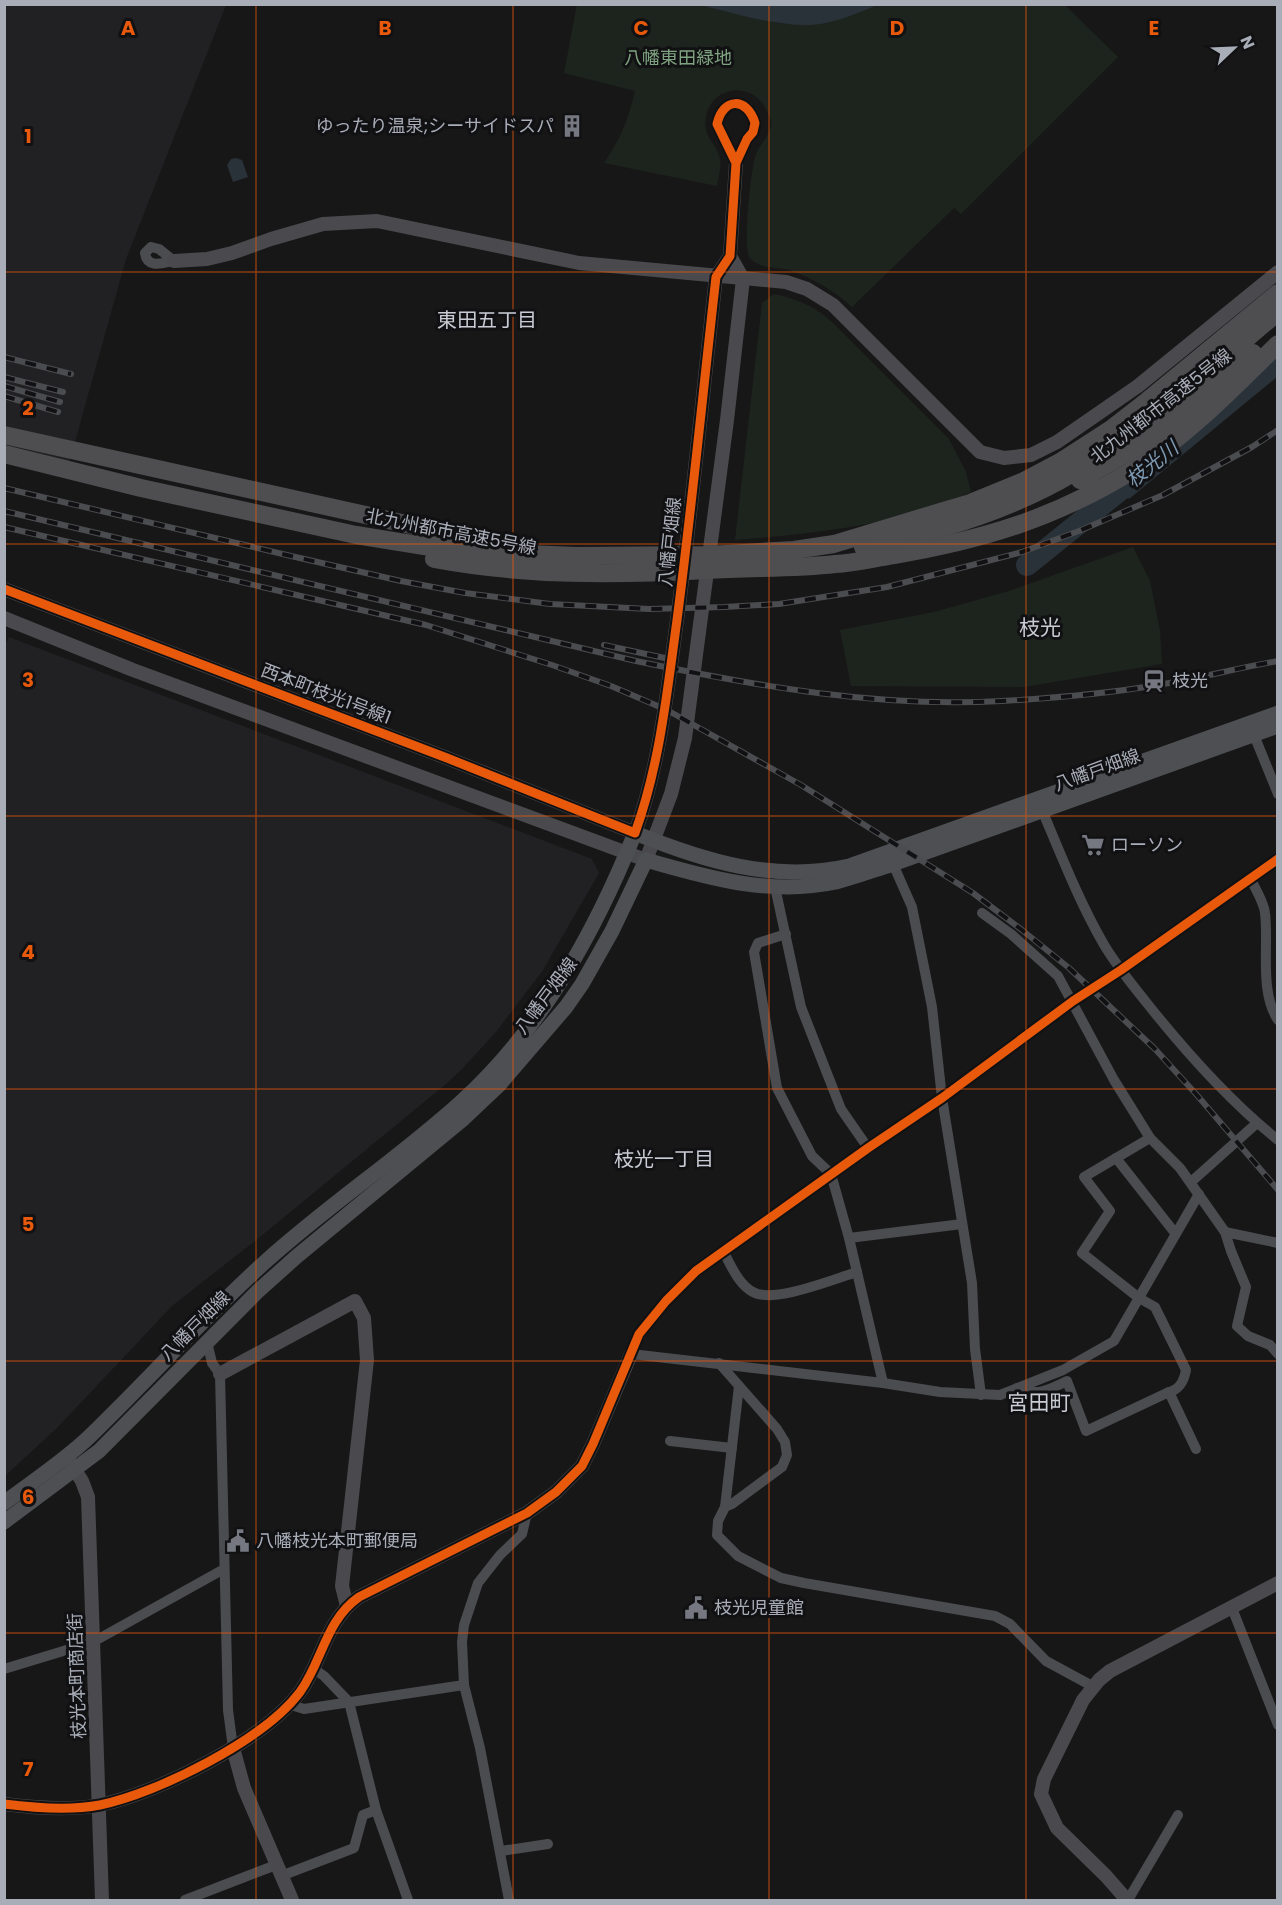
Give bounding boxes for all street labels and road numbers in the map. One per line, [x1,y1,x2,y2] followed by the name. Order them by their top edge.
[1085,342,1237,469] street label: 北九州都市高速5号線
[652,496,687,588] street label: 八幡戸畑線
[364,503,539,560] street label: 北九州都市高速5号線
[258,657,395,730] street label: 西本町枝光1号線1
[1050,742,1143,797] street label: 八幡戸畑線
[509,952,583,1039] street label: 八幡戸畑線
[154,1285,235,1366] street label: 八幡戸畑線
[62,1613,91,1739] street label: 枝光本町商店街

